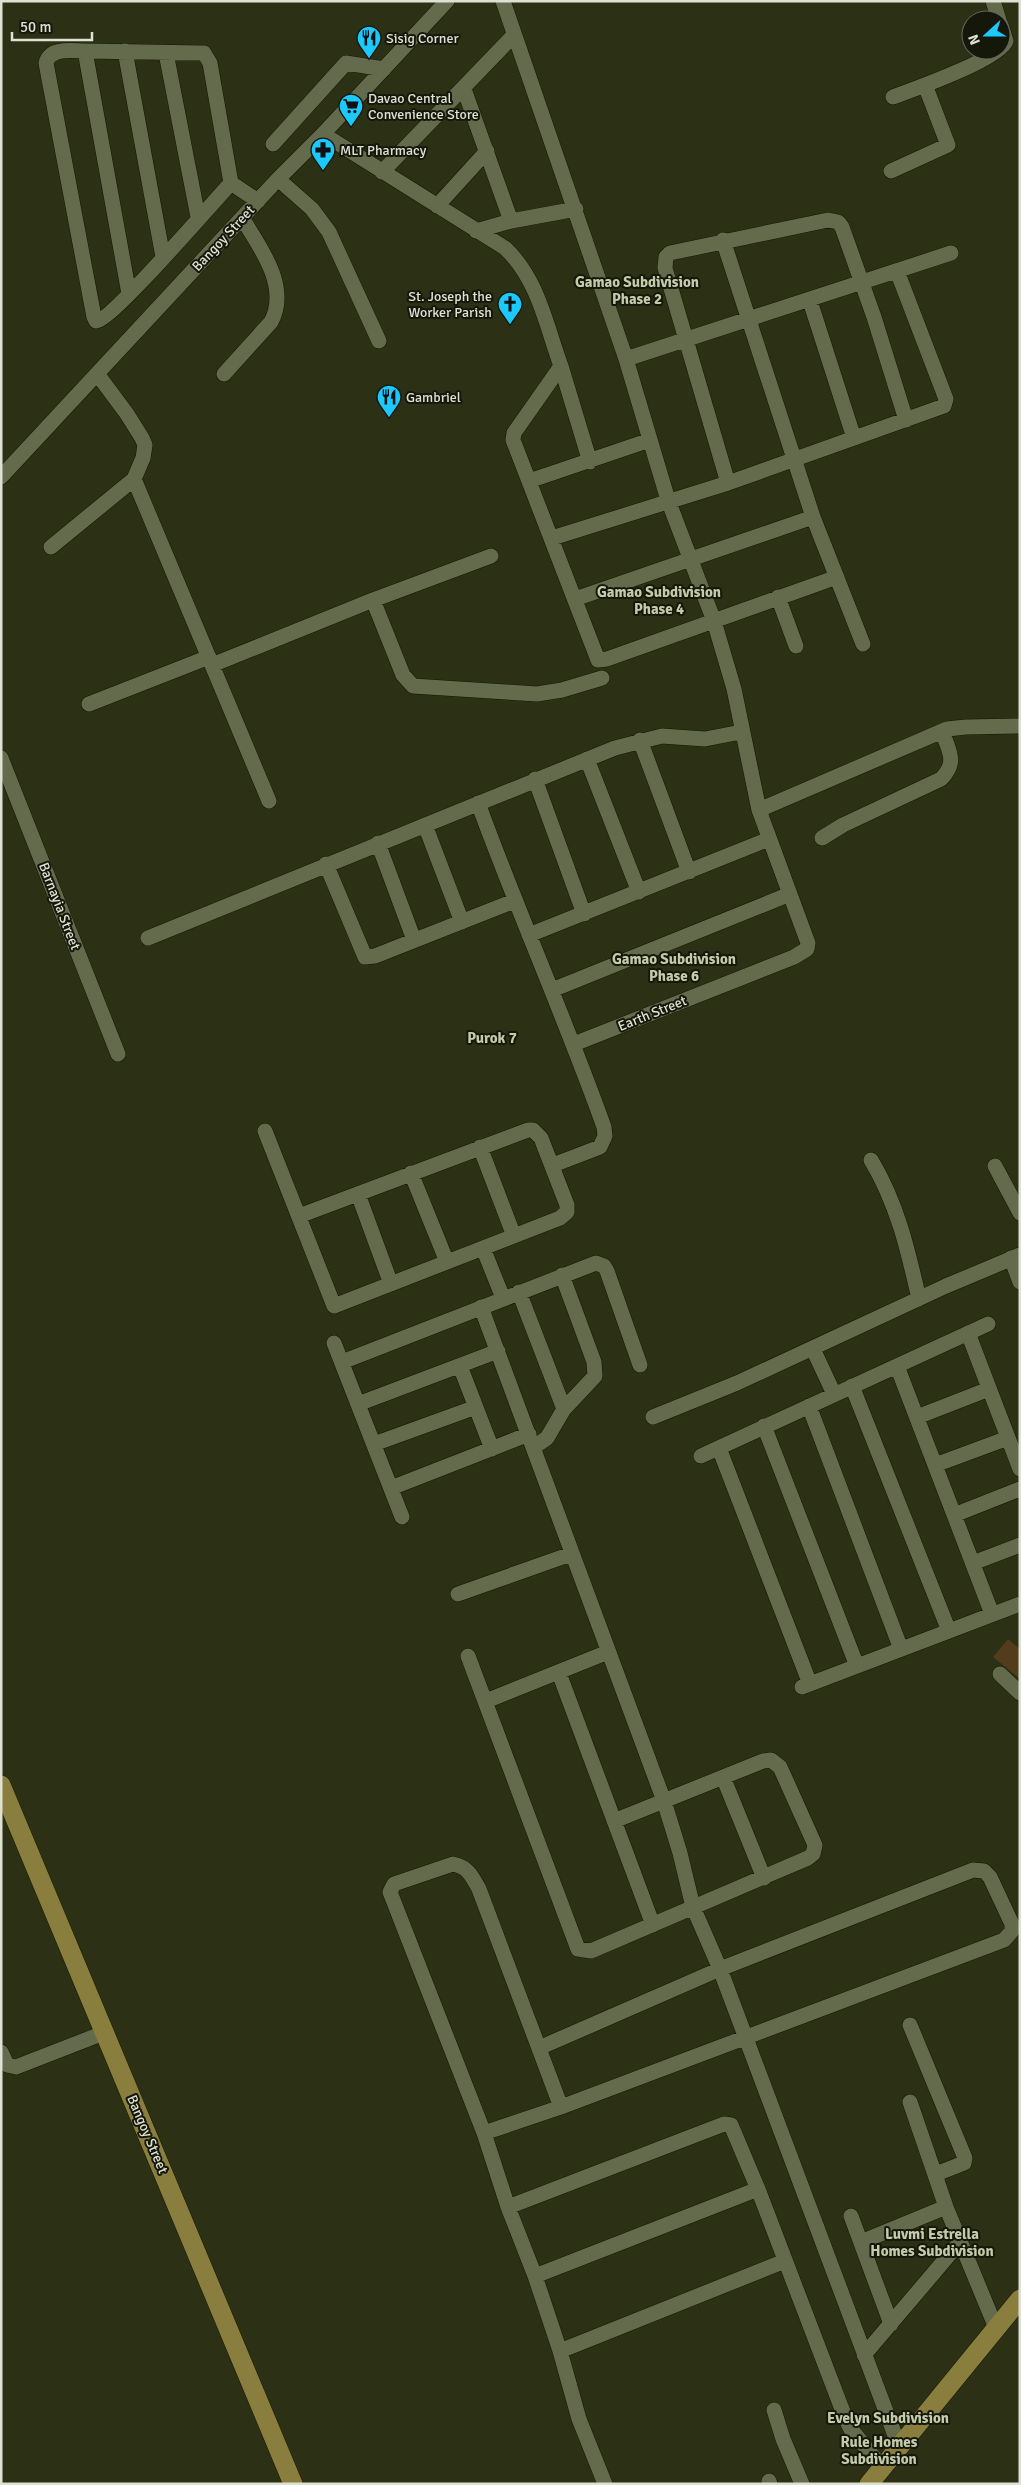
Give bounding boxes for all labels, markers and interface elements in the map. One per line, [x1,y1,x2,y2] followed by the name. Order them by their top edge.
[12,10,92,42] scale bar
[961,10,1011,60] north arrow
[20,18,51,36] text: 50 m
[356,25,382,59] restaurant icon: Sisig Corner
[386,30,459,47] place label: Sisig Corner
[965,32,984,47] text: N
[368,90,479,123] place label: Davao Central Convenience Store
[338,93,364,127] supermarket icon: Davao Central Convenience Store
[310,137,336,171] pharmacy icon: MLT Pharmacy
[340,142,427,159] place label: MLT Pharmacy
[189,202,258,275] street label: Bangoy Street
[575,273,699,308] district label: Gamao Subdivision Phase 2
[408,288,492,321] place label: St. Joseph the Worker Parish
[497,291,523,325] church icon: St. Joseph the Worker Parish
[376,384,402,418] restaurant icon: Gambriel
[406,389,461,406] place label: Gambriel
[597,583,721,618] district label: Gamao Subdivision Phase 4
[35,860,84,952] street label: Barnayia Street
[612,950,736,985] district label: Gamao Subdivision Phase 6
[615,992,689,1035] street label: Earth Street
[467,1029,517,1047] district label: Purok 7
[123,2092,172,2176] street label: Bangoy Street
[870,2225,994,2260] district label: Luvmi Estrella Homes Subdivision
[827,2409,949,2427] district label: Evelyn Subdivision
[841,2433,918,2468] district label: Rule Homes Subdivision

